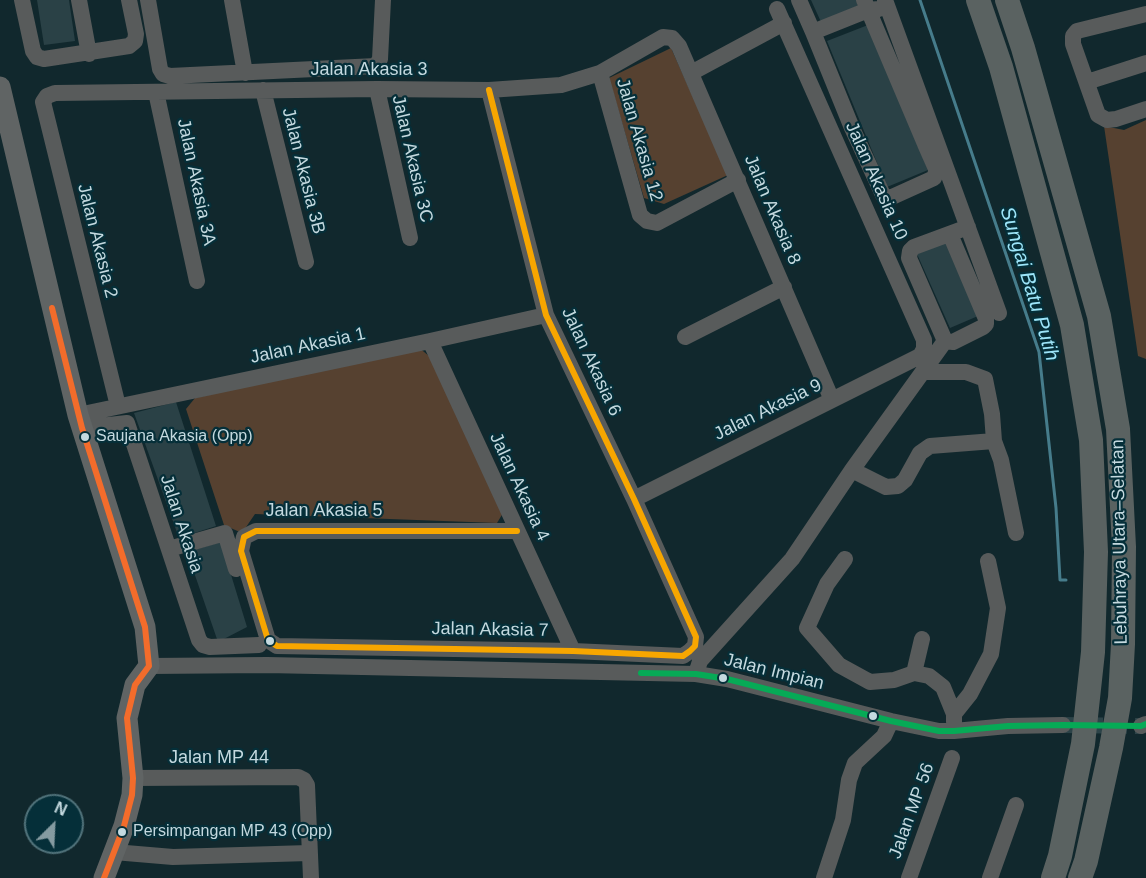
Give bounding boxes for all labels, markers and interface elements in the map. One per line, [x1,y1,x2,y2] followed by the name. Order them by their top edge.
[310,59,428,81] street label: Jalan Akasia 3
[611,76,667,204] street label: Jalan Akasia 12
[387,93,437,225] street label: Jalan Akasia 3C
[277,106,329,236] street label: Jalan Akasia 3B
[172,117,220,247] street label: Jalan Akasia 3A
[840,119,912,243] street label: Jalan Akasia 10
[739,152,805,268] street label: Jalan Akasia 8
[72,182,122,300] street label: Jalan Akasia 2
[994,204,1064,364] water label: Sungai Batu Putih
[556,304,626,420] street label: Jalan Akasia 6
[248,323,368,369] street label: Jalan Akasia 1
[711,375,825,445] street label: Jalan Akasia 9
[96,427,253,447] place label: Saujana Akasia (Opp)
[484,429,554,545] street label: Jalan Akasia 4
[79,431,91,443] marker: Saujana Akasia (Opp)
[1107,439,1133,645] street label: Lebuhraya Utara–Selatan
[155,472,207,576] street label: Jalan Akasia
[265,500,383,522] street label: Jalan Akasia 5
[431,618,549,642] street label: Jalan Akasia 7
[264,635,276,647] unlabelled marker
[722,649,826,695] street label: Jalan Impian
[717,672,729,684] unlabelled marker
[867,710,879,722] unlabelled marker
[169,747,269,769] street label: Jalan MP 44
[885,760,939,862] street label: Jalan MP 56
[24,794,84,854] north arrow
[52,799,69,819] text: N
[133,822,332,842] place label: Persimpangan MP 43 (Opp)
[116,826,128,838] marker: Persimpangan MP 43 (Opp)

